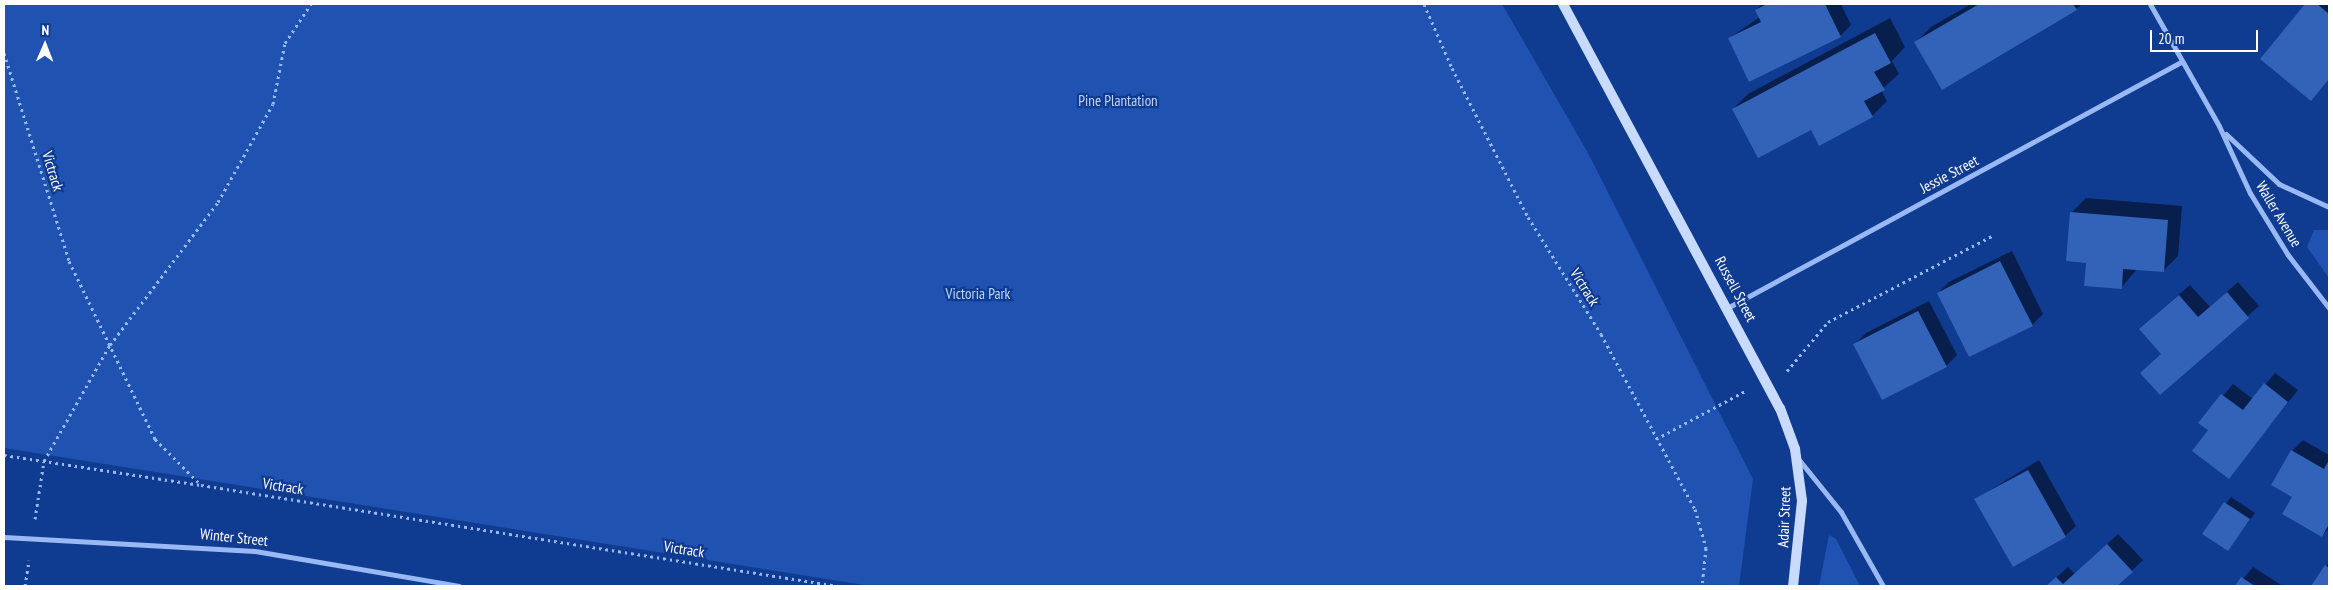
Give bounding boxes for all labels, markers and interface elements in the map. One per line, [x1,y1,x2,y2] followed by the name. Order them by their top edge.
[20,20,70,70] north arrow
[2153,20,2260,52] scale bar
[41,21,49,39] text: N
[2158,29,2184,48] text: 20 m
[1078,92,1158,110] park label: Pine Plantation
[38,149,68,193] street label: Victrack
[1917,151,1981,197] street label: Jessie Street
[2252,178,2306,250] street label: Waller Avenue
[1711,253,1761,325] street label: Russell Street
[1567,265,1603,309] street label: Victrack
[946,285,1010,303] park label: Victoria Park
[261,474,305,498] street label: Victrack
[1774,486,1794,548] street label: Adair Street
[199,524,269,550] street label: Winter Street
[662,537,706,561] street label: Victrack

